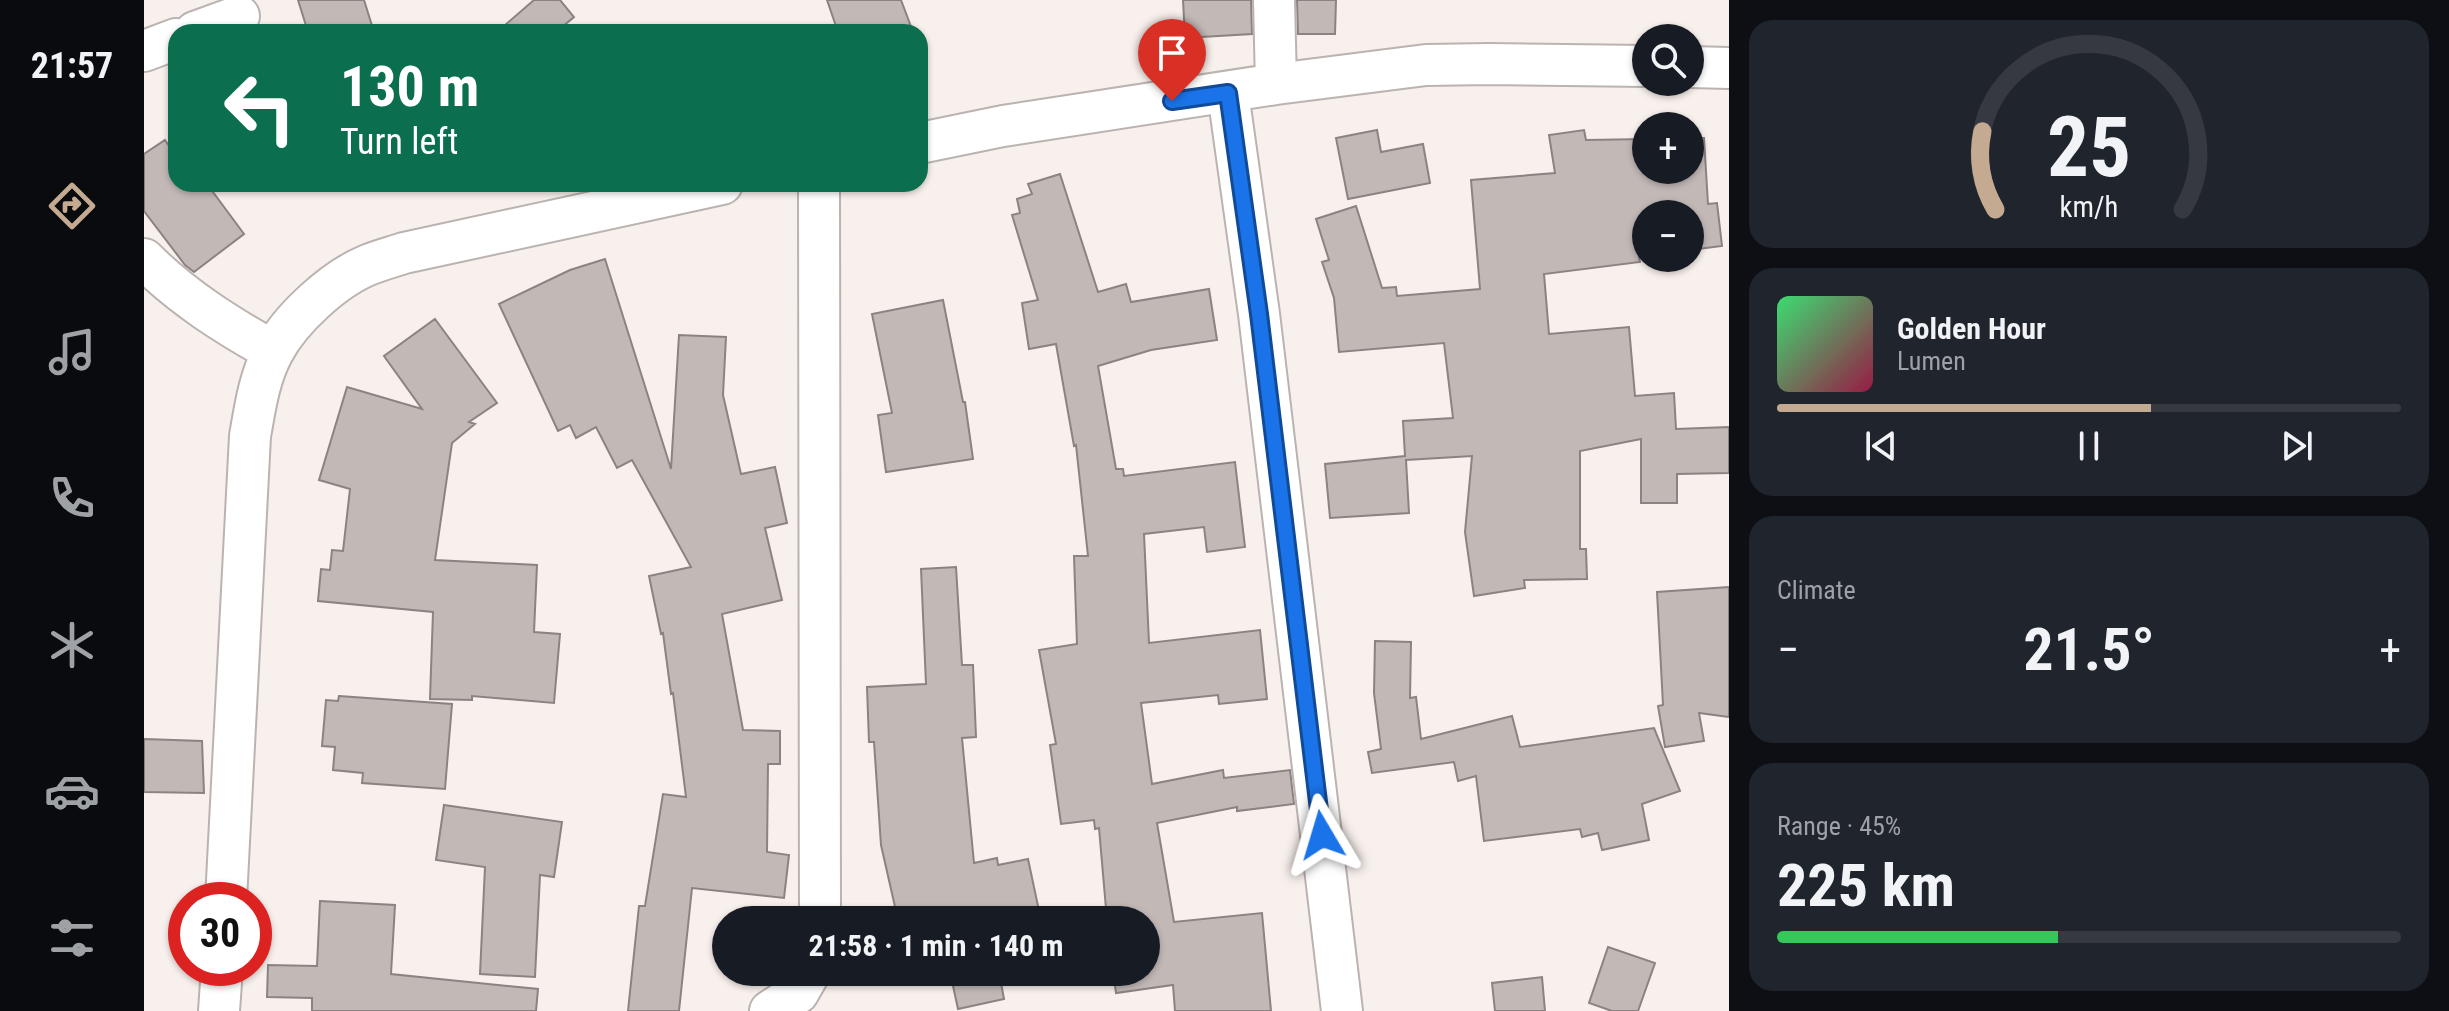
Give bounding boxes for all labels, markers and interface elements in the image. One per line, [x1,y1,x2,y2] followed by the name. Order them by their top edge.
[1138,19,1206,101] pin
[1632,24,1704,272] map controls
[1632,24,1704,96] button: search
[1150,31,1194,75] icon: arrive
[31,45,113,87] text: 21:57
[340,54,479,120] text: 130 m
[208,56,312,160] icon: left
[2047,98,2131,195] text: 25
[1632,112,1704,184] button: +
[340,121,458,163] text: Turn left
[44,178,100,234] icon: directions
[2060,190,2118,224] text: km/h
[1632,200,1704,272] button: −
[1897,311,2046,346] text: Golden Hour
[44,324,100,380] icon: music
[1897,346,1966,376] text: Lumen
[1859,424,1903,468] icon: previous
[2067,424,2111,468] icon: pause
[2275,424,2319,468] icon: next
[44,470,100,526] icon: phone
[1777,575,1856,605] text: Climate
[2023,614,2155,685] text: 21.5°
[44,617,100,673] icon: climate
[1777,624,1799,676] text: −
[2379,624,2401,676] text: +
[44,763,100,819] icon: car
[1280,793,1364,877] position arrow
[1777,811,1901,841] text: Range · 45%
[1777,850,1955,921] text: 225 km
[168,882,272,986] speed limit sign: 30
[44,910,100,966] icon: filters
[809,928,1063,963] text: 21:58 · 1 min · 140 m

